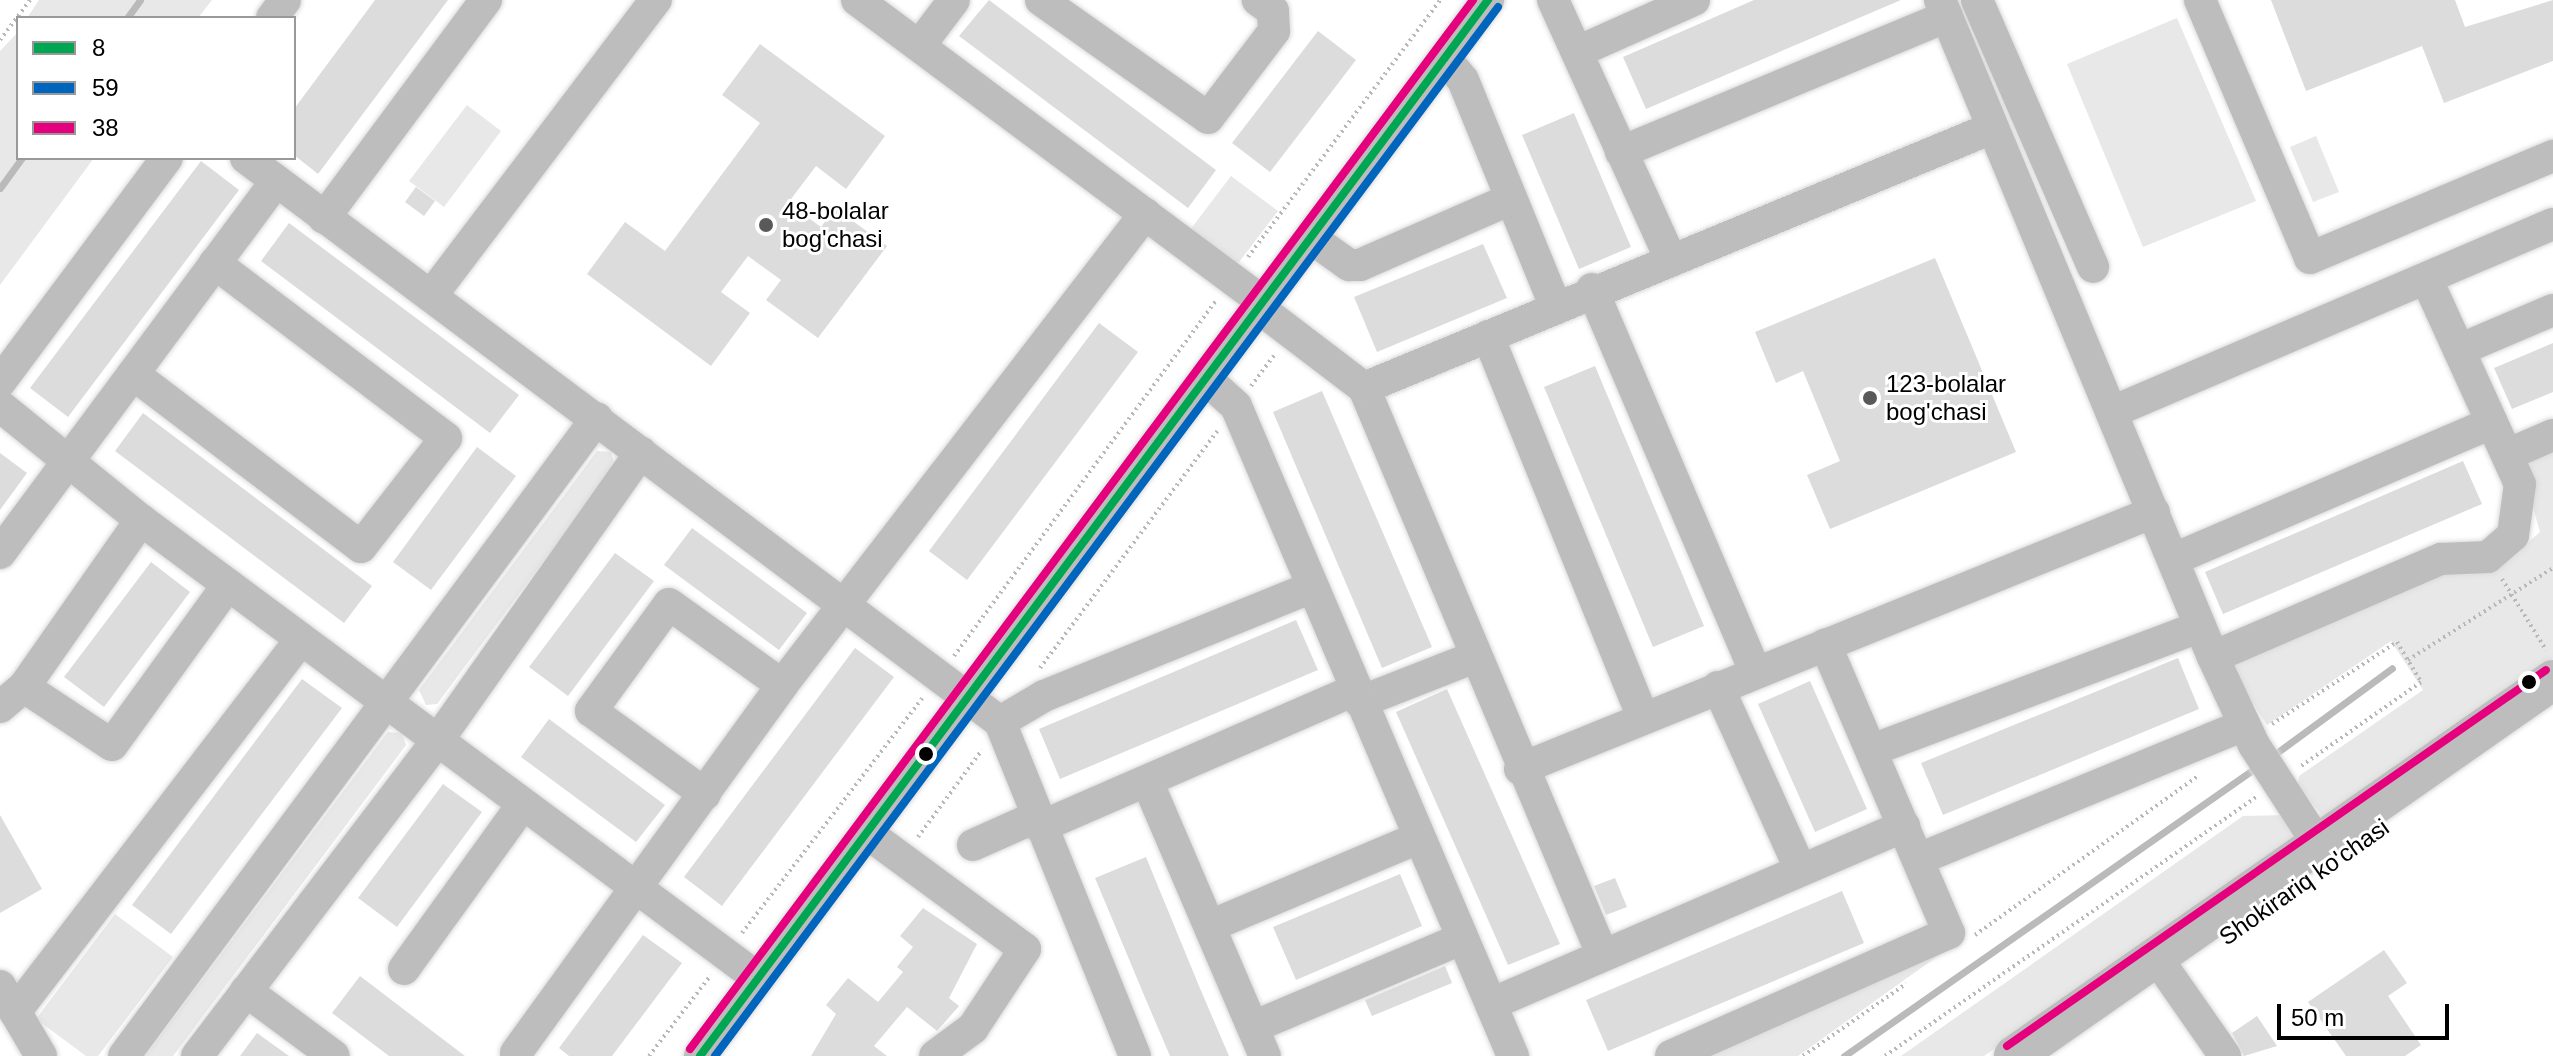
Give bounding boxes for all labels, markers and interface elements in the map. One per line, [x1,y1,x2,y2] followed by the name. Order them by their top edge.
[16,16,296,160] legend
[92,34,105,61] text: 8
[92,74,119,101] text: 59
[92,114,119,141] text: 38
[782,197,889,253] place label: 48-bolalar bog'chasi
[757,216,775,234] marker: 48-bolalar bog'chasi
[1886,370,2006,426] place label: 123-bolalar bog'chasi
[1861,389,1879,407] marker: 123-bolalar bog'chasi
[2521,674,2537,690] unlabelled marker
[918,746,934,762] unlabelled marker
[2214,813,2394,951] street label: Shokirariq ko'chasi
[2281,988,2453,1038] scale bar
[2291,1004,2344,1031] text: 50 m

